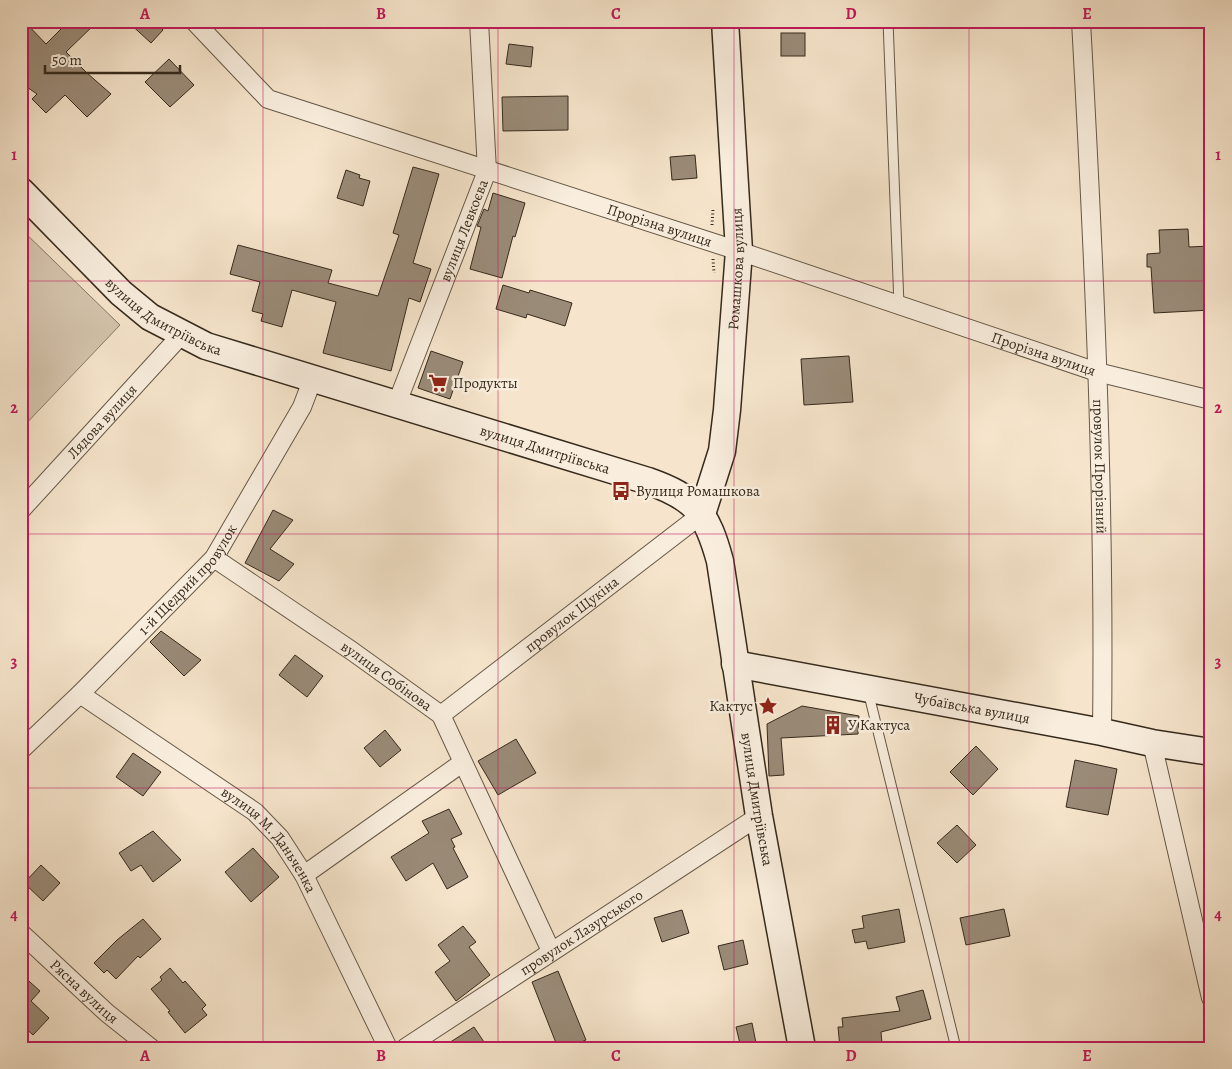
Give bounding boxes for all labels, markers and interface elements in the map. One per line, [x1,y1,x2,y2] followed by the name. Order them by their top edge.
[139,3,151,25] text: A
[376,3,386,25] text: B
[611,3,621,25] text: C
[845,3,857,25] text: D
[1082,3,1092,25] text: E
[45,42,180,74] scale bar
[52,50,82,70] text: 50 m
[11,144,17,166] text: 1
[1215,144,1221,166] text: 1
[435,176,493,285] street label: вулиця Левкоєва
[605,199,715,252] street label: Прорізна вулиця
[723,207,749,331] street label: Ромашкова вулиця
[101,273,224,360] street label: вулиця Дмитріївська
[989,327,1099,381] street label: Прорізна вулиця
[427,372,449,394] supermarket icon: Продукты
[453,373,518,393] place label: Продукты
[63,380,141,463] street label: Лядова вулиця
[10,397,18,419] text: 2
[1214,397,1222,419] text: 2
[1088,399,1112,534] street label: провулок Прорізний
[478,420,612,479] street label: вулиця Дмитріївська
[610,480,632,502] bus stop icon: Вулиця Ромашкова
[636,481,760,501] place label: Вулиця Ромашкова
[134,520,242,639] street label: 1-й Щедрий провулок
[521,572,623,657] street label: провулок Щукіна
[337,636,436,716] street label: вулиця Собінова
[11,651,18,673] text: 3
[1215,651,1222,673] text: 3
[912,687,1032,728] street label: Чубаївська вулиця
[757,695,779,717] place icon: Кактус
[709,696,753,716] place label: Кактус
[822,714,844,736] building icon: У Кактуса
[848,715,910,735] place label: У Кактуса
[736,731,778,868] street label: вулиця Дмитріївська
[217,782,321,896] street label: вулиця М. Даньченка
[516,885,647,980] street label: провулок Лазурського
[10,904,18,926] text: 4
[1214,904,1222,926] text: 4
[46,955,122,1028] street label: Рясна вулиця
[139,1045,151,1067] text: A
[376,1045,386,1067] text: B
[611,1045,621,1067] text: C
[845,1045,857,1067] text: D
[1082,1045,1092,1067] text: E

